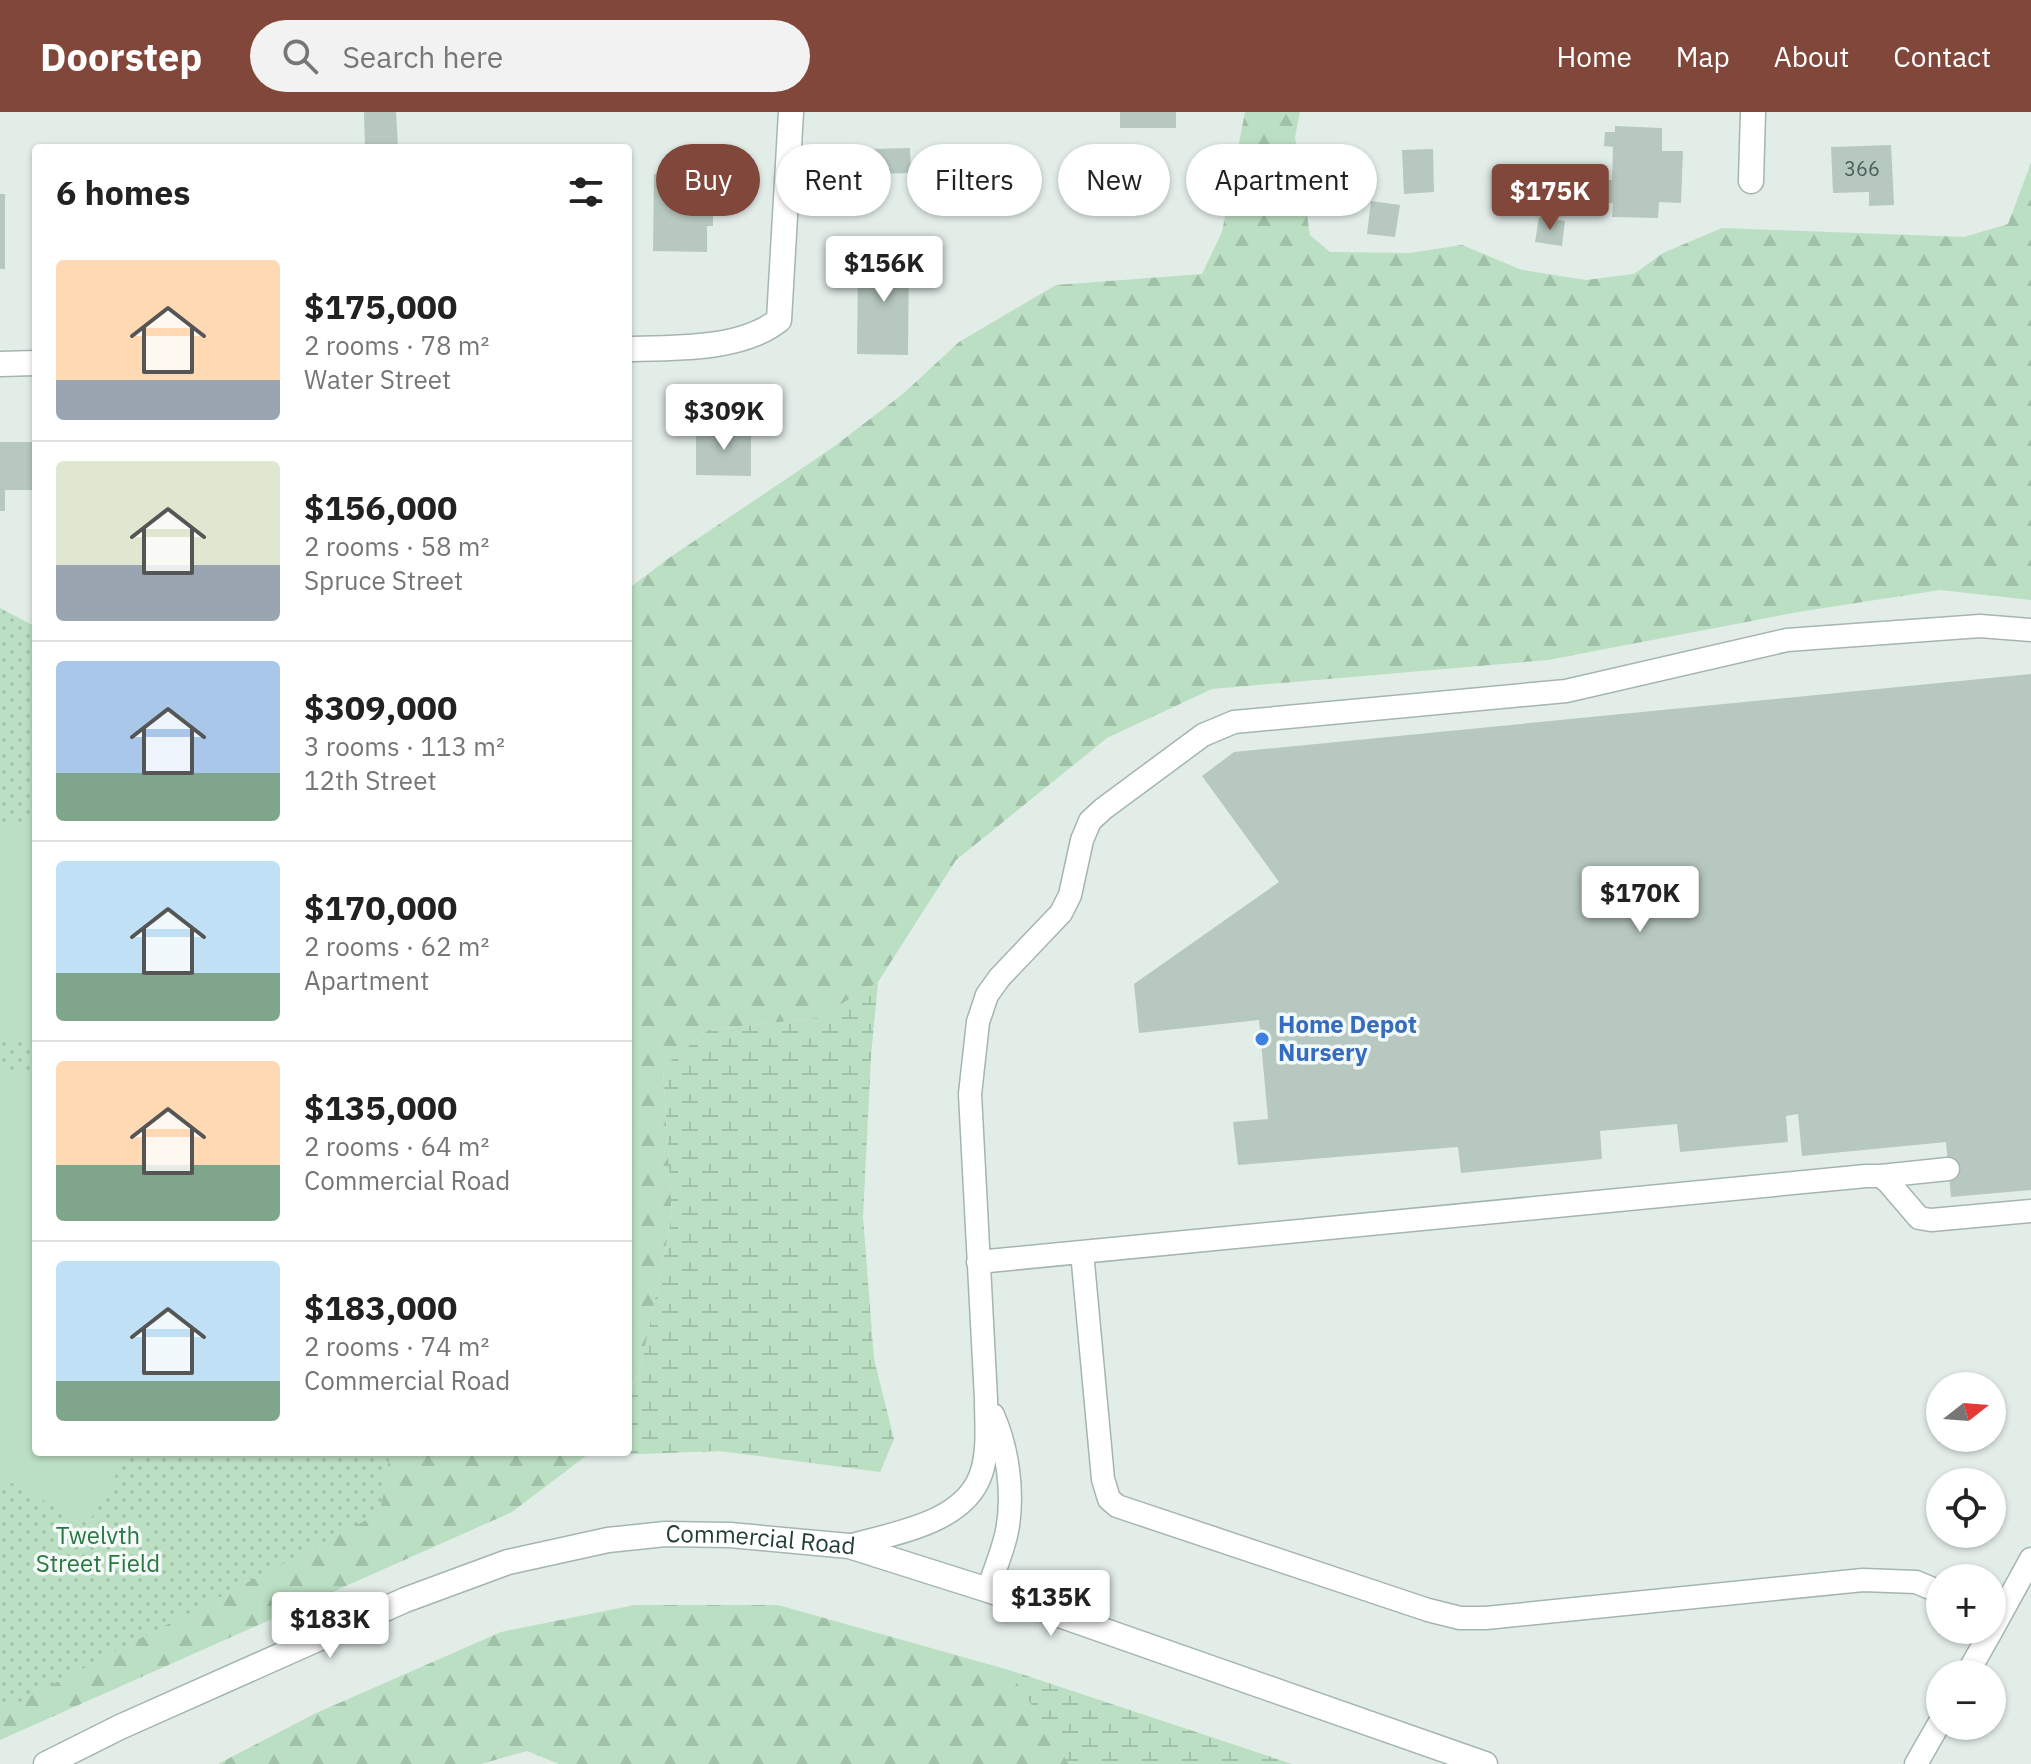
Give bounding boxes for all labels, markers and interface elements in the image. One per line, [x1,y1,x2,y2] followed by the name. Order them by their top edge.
[250,20,810,92] search box
[40,32,202,81] text: Doorstep
[278,34,322,78] icon: search
[342,37,503,76] text: Search here
[1556,38,1632,75] text: Home
[1676,38,1730,75] text: Map
[1774,38,1849,75] text: About
[1893,38,1991,75] text: Contact
[656,144,760,216] chip: Buy
[776,144,891,216] chip: Rent
[907,144,1042,216] chip: Filters
[1058,144,1170,216] chip: New
[1186,144,1377,216] chip: Apartment
[1844,155,1880,182] house number: 366
[1494,164,1606,232] pin: $175K
[56,170,191,214] text: 6 homes
[564,170,608,214] icon: filters
[1510,173,1590,207] text: $175K
[828,236,940,304] pin: $156K
[844,245,924,279] text: $156K
[304,284,457,328] text: $175,000
[120,292,216,388] icon: home
[304,328,489,362] text: 2 rooms · 78 m²
[304,362,451,396] text: Water Street
[668,384,780,452] pin: $309K
[684,393,764,427] text: $309K
[304,485,457,529] text: $156,000
[120,493,216,589] icon: home
[304,529,489,563] text: 2 rooms · 58 m²
[304,563,463,597] text: Spruce Street
[304,685,457,729] text: $309,000
[120,693,216,789] icon: home
[304,729,505,763] text: 3 rooms · 113 m²
[304,763,437,797] text: 12th Street
[1584,866,1696,934] pin: $170K
[1600,875,1680,909] text: $170K
[304,885,457,929] text: $170,000
[120,893,216,989] icon: home
[304,929,489,963] text: 2 rooms · 62 m²
[304,963,429,997] text: Apartment
[1278,1008,1417,1068] place label: Home Depot Nursery
[1253,1030,1271,1048] marker: Home Depot Nursery
[304,1085,457,1129] text: $135,000
[120,1093,216,1189] icon: home
[304,1129,489,1163] text: 2 rooms · 64 m²
[304,1163,510,1197] text: Commercial Road
[304,1285,457,1329] text: $183,000
[120,1293,216,1389] icon: home
[304,1329,489,1363] text: 2 rooms · 74 m²
[304,1363,510,1397] text: Commercial Road
[1926,1372,2006,1452] north arrow
[1926,1372,2006,1740] map controls
[1926,1468,2006,1548] button: locate
[665,1517,857,1562] street label: Commercial Road
[36,1519,160,1579] park label: Twelvth Street Field
[1926,1564,2006,1644] button: +
[995,1570,1107,1638] pin: $135K
[1011,1579,1091,1613] text: $135K
[274,1592,386,1660] pin: $183K
[290,1601,370,1635] text: $183K
[1926,1660,2006,1740] button: −

